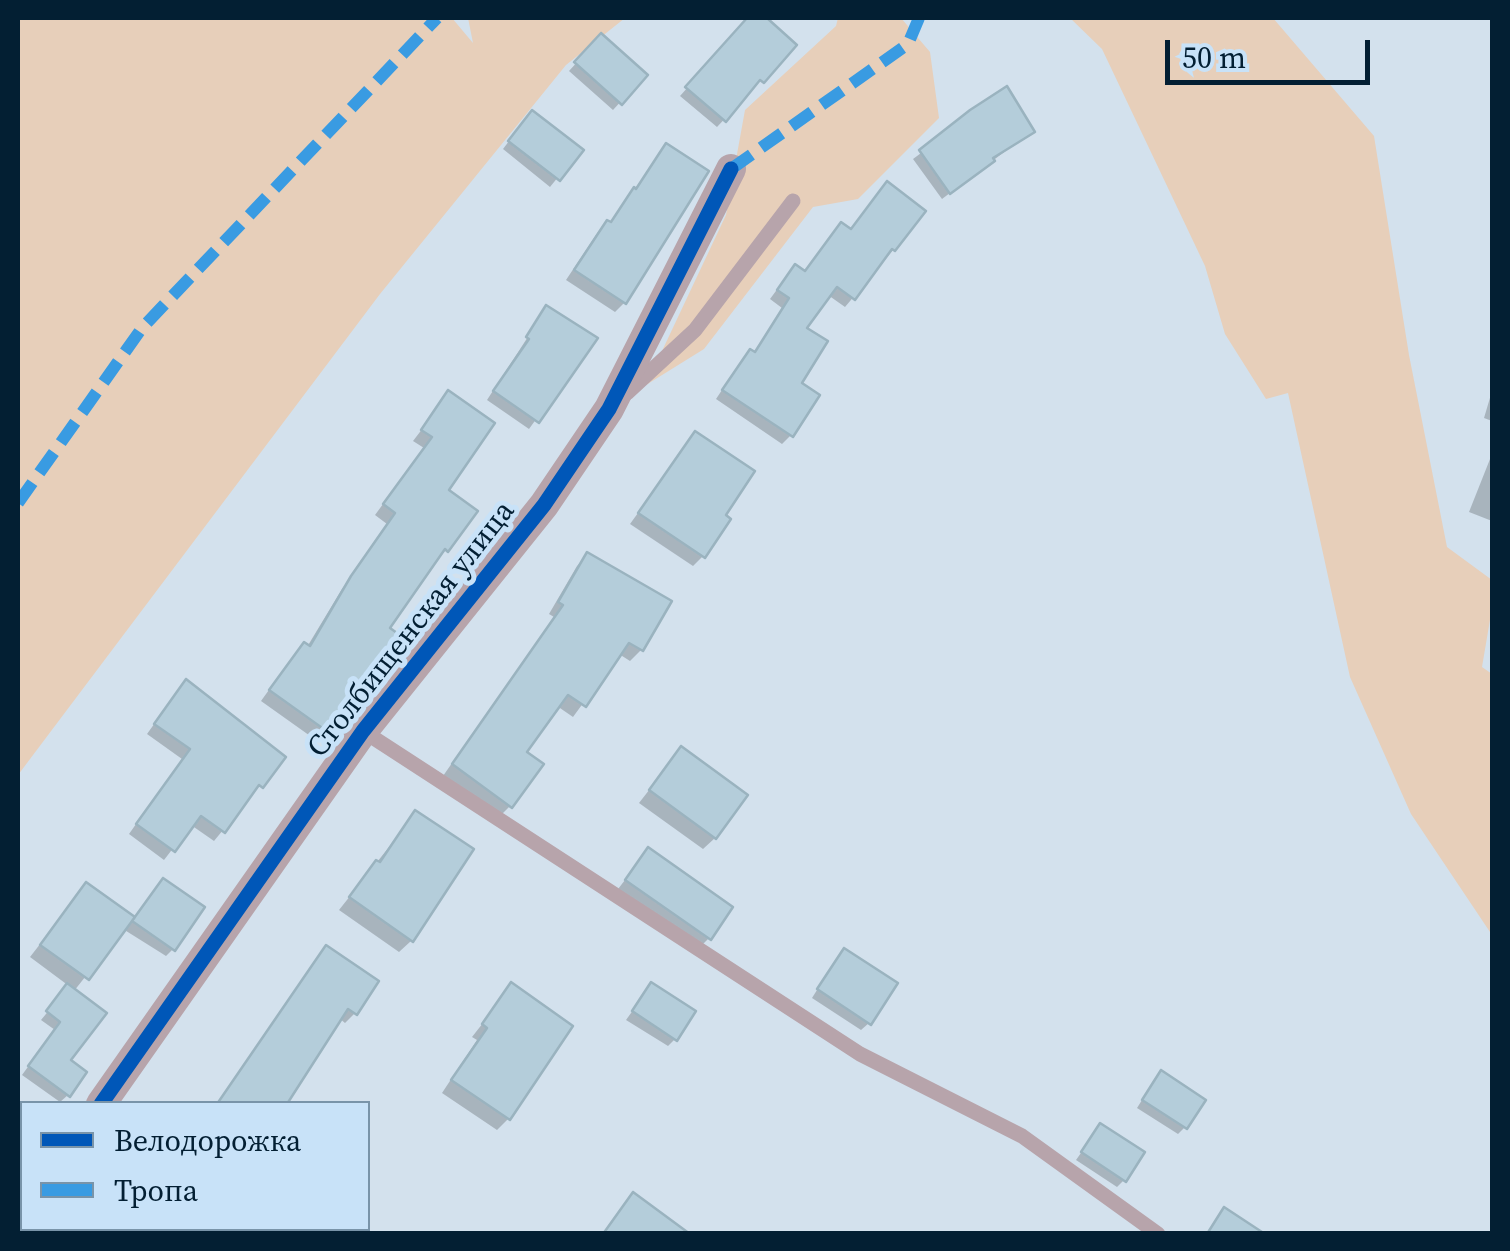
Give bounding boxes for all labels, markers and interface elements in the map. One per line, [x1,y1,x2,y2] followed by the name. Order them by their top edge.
[1170,20,1375,82] scale bar
[1182,37,1246,78] text: 50 m
[301,495,523,765] street label: Столбищенская улица
[20,1101,370,1231] legend
[114,1120,301,1161] text: Велодорожка
[114,1170,198,1211] text: Тропа

